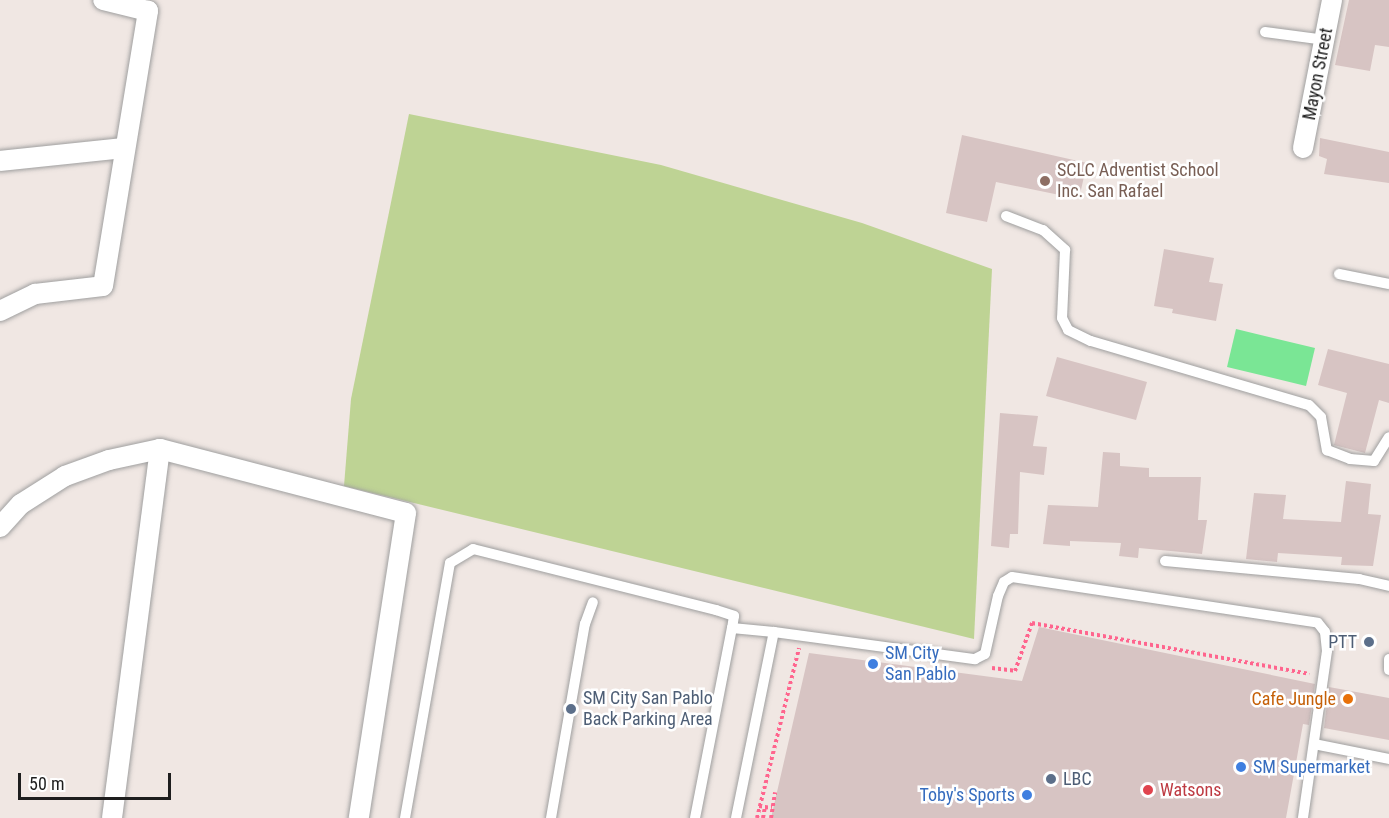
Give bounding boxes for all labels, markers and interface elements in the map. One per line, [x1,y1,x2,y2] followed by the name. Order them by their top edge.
[1298,26,1338,122] street label: Mayon Street
[1057,160,1219,202] place label: SCLC Adventist School Inc. San Rafael
[1038,174,1052,188] marker: SCLC Adventist School Inc. San Rafael
[1328,631,1357,653] place label: PTT
[1362,635,1376,649] marker: PTT
[885,643,956,686] place label: SM City San Pablo
[866,657,880,671] marker: SM City San Pablo
[583,688,713,730] place label: SM City San Pablo Back Parking Area
[1252,688,1336,710] place label: Cafe Jungle
[1341,692,1355,706] marker: Cafe Jungle
[564,702,578,716] marker: SM City San Pablo Back Parking Area
[1253,756,1370,778] place label: SM Supermarket
[1234,760,1248,774] marker: SM Supermarket
[21,761,174,799] scale bar
[1063,768,1092,790] place label: LBC
[1044,772,1058,786] marker: LBC
[29,773,64,794] text: 50 m
[1160,779,1222,801] place label: Watsons
[1141,783,1155,797] marker: Watsons
[920,784,1015,806] place label: Toby's Sports
[1020,788,1034,802] marker: Toby's Sports

